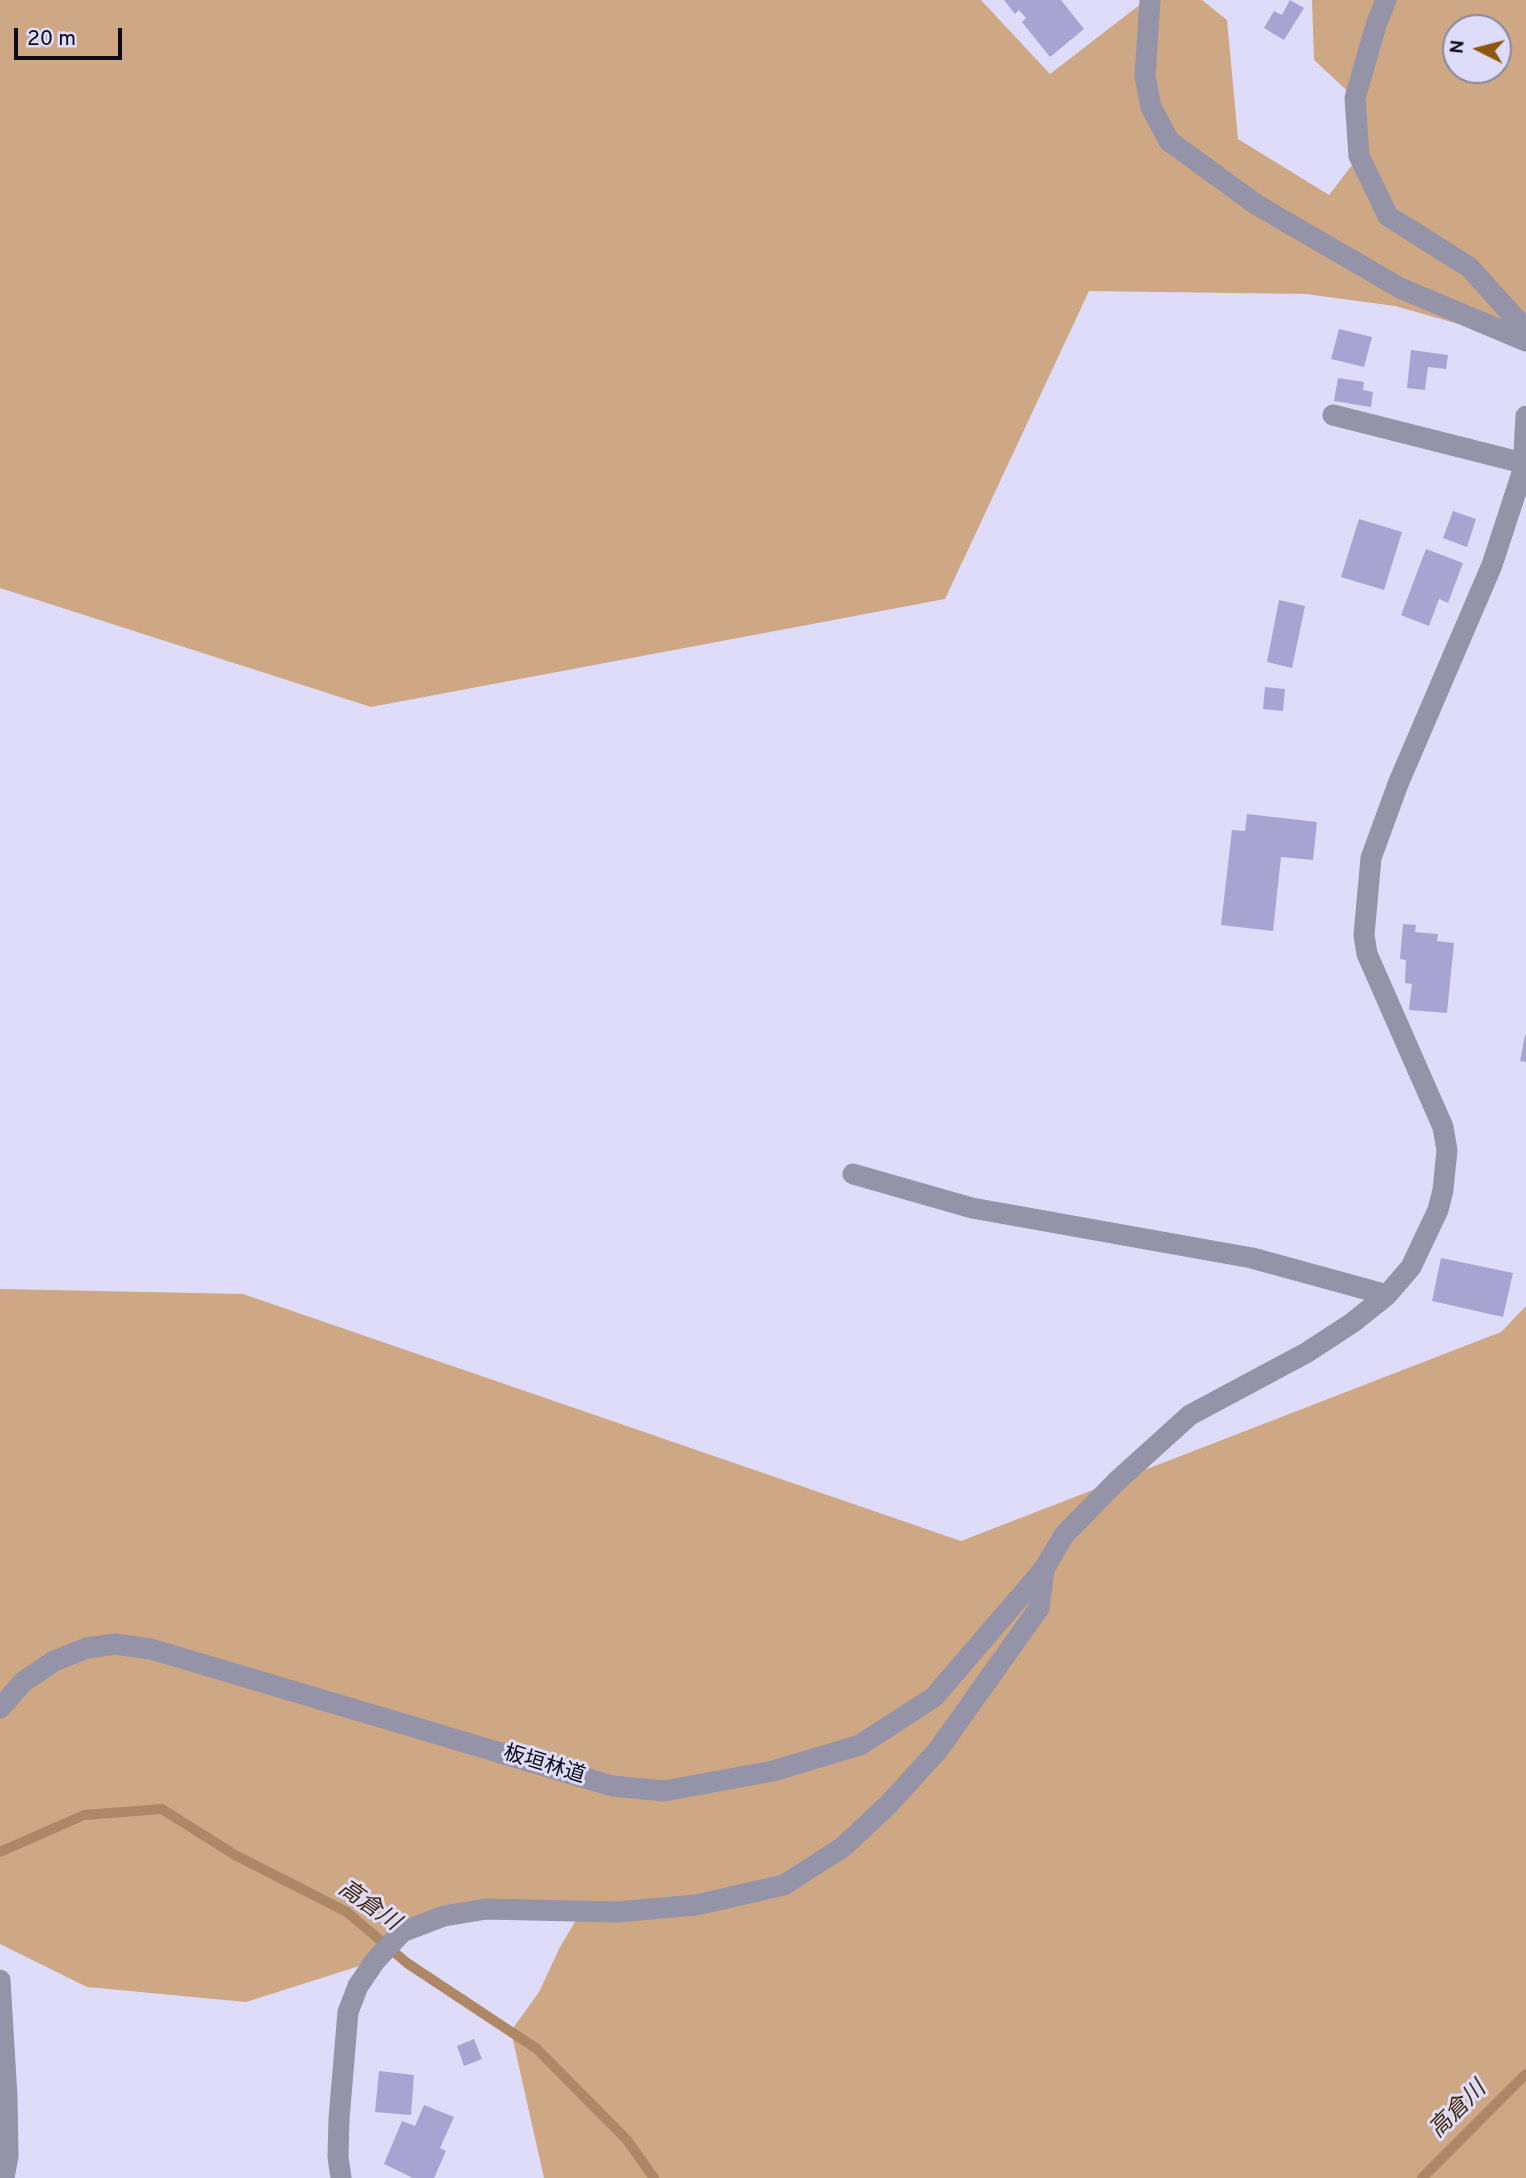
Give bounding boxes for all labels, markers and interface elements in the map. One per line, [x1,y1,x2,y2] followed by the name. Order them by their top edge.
[18,14,126,58] scale bar
[1442,14,1512,84] north arrow
[27,26,76,53] text: 20 m
[1445,39,1471,55] text: N
[500,1742,588,1790] street label: 板垣林道
[332,1876,404,1938] water label: 高倉川
[1425,2077,1493,2145] water label: 高倉川

